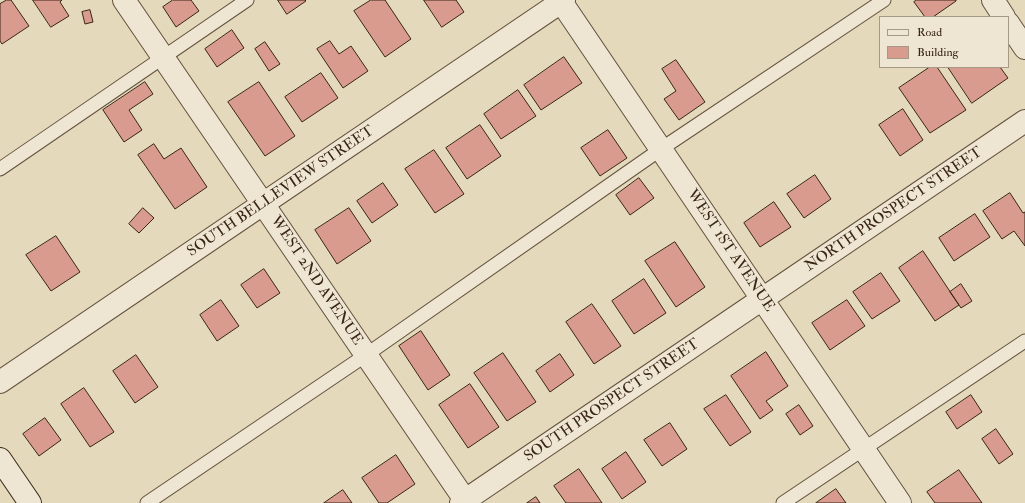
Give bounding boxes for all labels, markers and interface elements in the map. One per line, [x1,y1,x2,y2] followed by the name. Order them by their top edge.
[879,16,1009,68] legend
[917,25,942,40] text: Road
[917,45,958,60] text: Building
[184,123,378,261] street label: SOUTH BELLEVIEW STREET
[802,144,986,276] street label: NORTH PROSPECT STREET
[682,186,778,316] street label: WEST 1ST AVENUE
[266,213,366,349] street label: WEST 2ND AVENUE
[521,336,703,466] street label: SOUTH PROSPECT STREET

